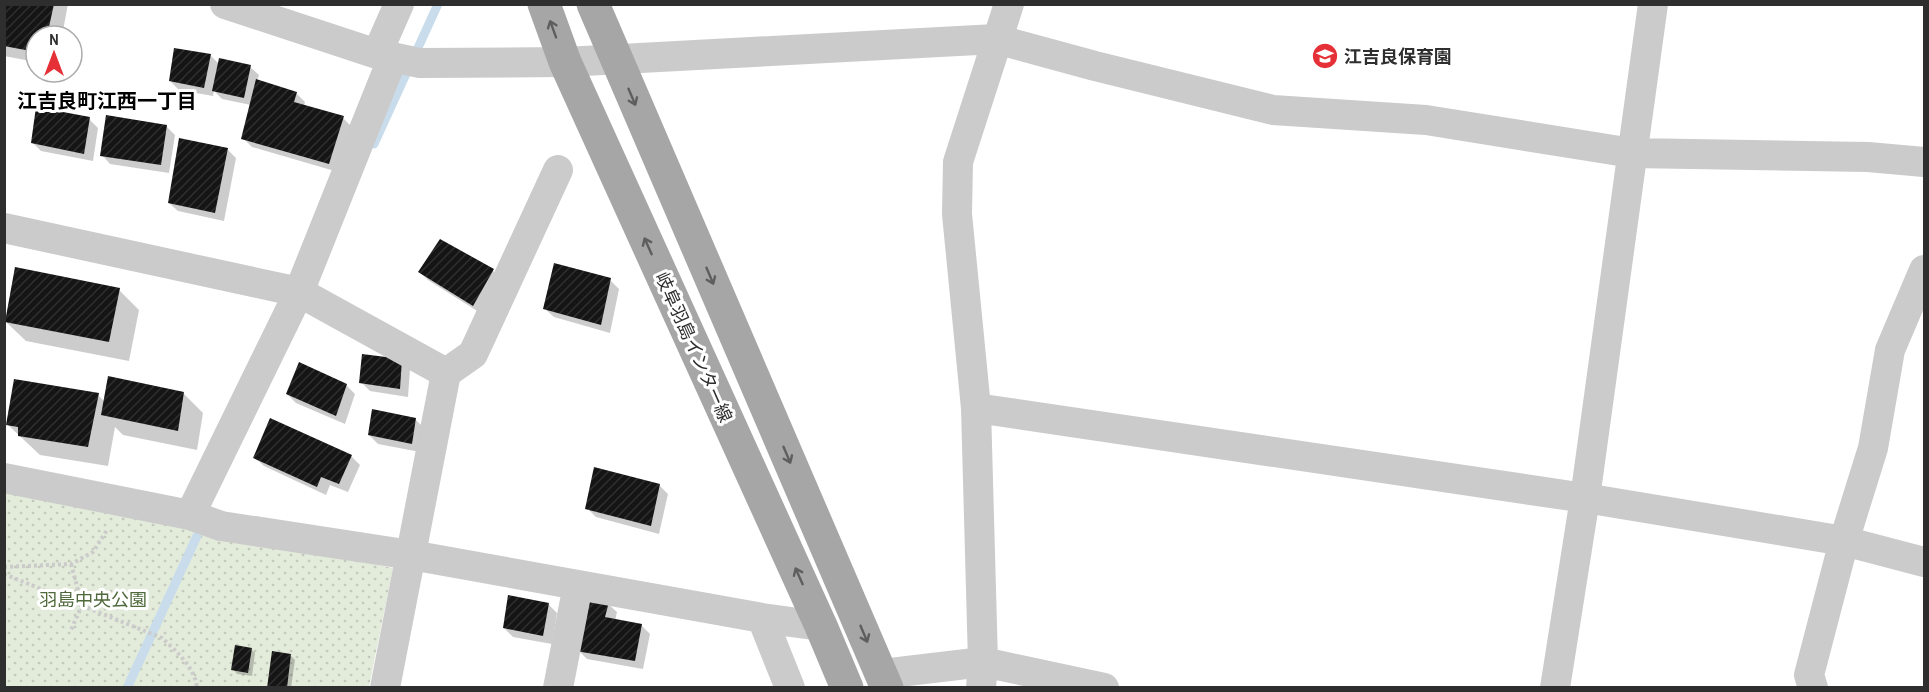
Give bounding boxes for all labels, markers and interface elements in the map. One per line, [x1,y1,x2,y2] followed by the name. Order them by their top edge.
[546,20,557,39] one-way arrow
[24,24,84,84] north arrow
[49,28,59,50] text: N
[1310,41,1340,71] school or university icon: 江吉良保育園
[1344,44,1452,69] place label: 江吉良保育園
[17,87,197,114] district label: 江吉良町江西一丁目
[627,87,638,106] one-way arrow
[642,237,654,255] one-way arrow
[705,267,716,285] one-way arrow
[650,268,738,426] street label: 岐阜羽島インター線
[782,445,793,464] one-way arrow
[792,568,804,586] one-way arrow
[39,587,147,612] park label: 羽島中央公園
[860,625,871,643] one-way arrow

